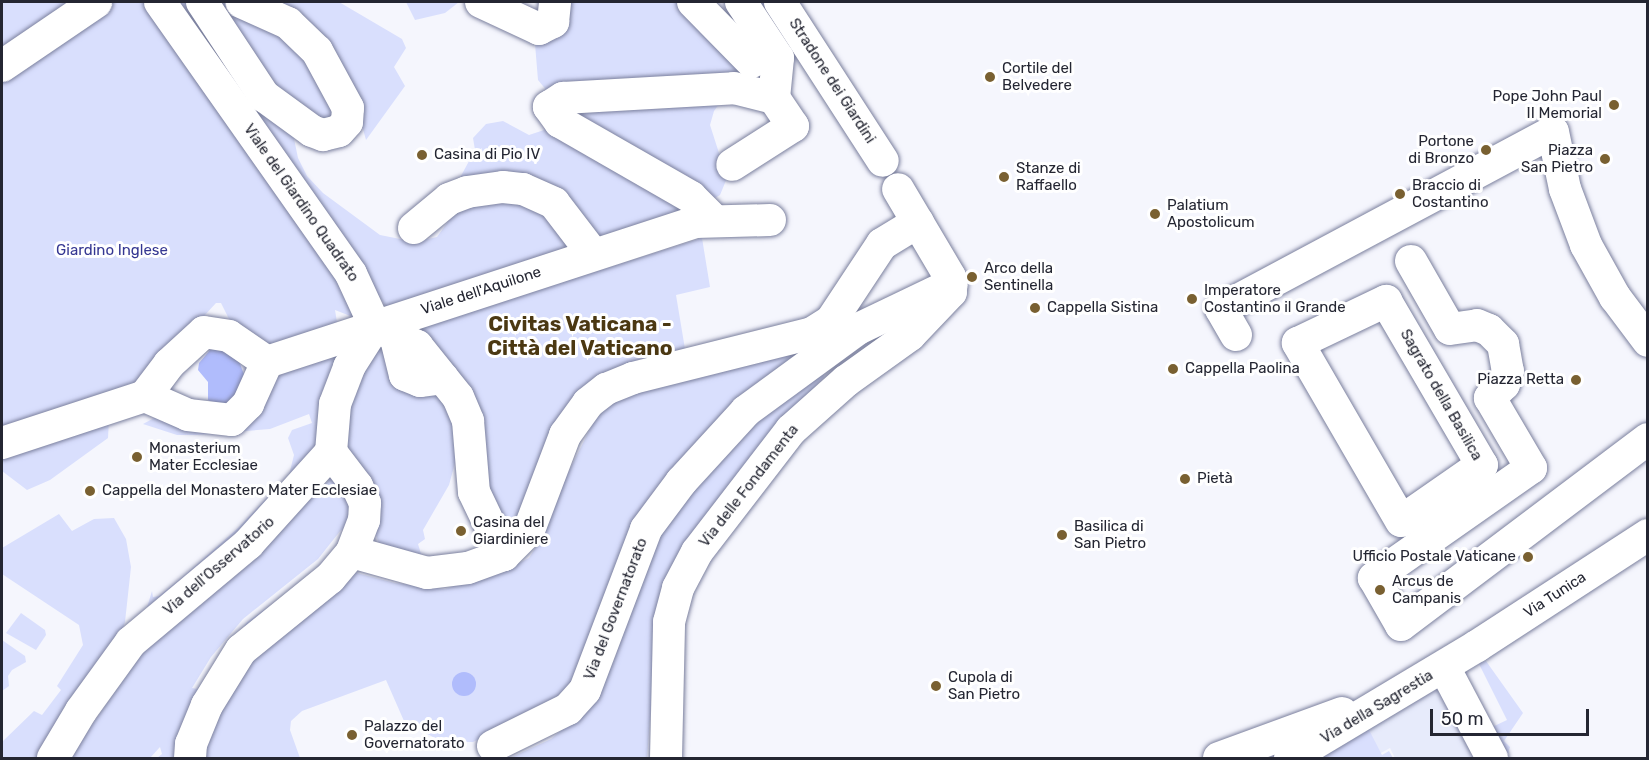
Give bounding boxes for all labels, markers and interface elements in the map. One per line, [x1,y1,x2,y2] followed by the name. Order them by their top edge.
[785,15,879,147] street label: Stradone dei Giardini
[1002,59,1072,94] place label: Cortile del Belvedere
[983,70,997,84] marker: Cortile del Belvedere
[1492,87,1602,122] place label: Pope John Paul II Memorial
[1607,98,1621,112] marker: Pope John Paul II Memorial
[240,121,362,285] street label: Viale del Giardino Quadrato
[1408,132,1474,167] place label: Portone di Bronzo
[1521,141,1593,176] place label: Piazza San Pietro
[1479,143,1493,157] marker: Portone di Bronzo
[434,146,540,164] place label: Casina di Pio IV
[415,148,429,162] marker: Casina di Pio IV
[1598,152,1612,166] marker: Piazza San Pietro
[1016,159,1081,194] place label: Stanze di Raffaello
[997,170,1011,184] marker: Stanze di Raffaello
[1412,176,1489,211] place label: Braccio di Costantino
[1393,187,1407,201] marker: Braccio di Costantino
[1167,196,1255,231] place label: Palatium Apostolicum
[1148,207,1162,221] marker: Palatium Apostolicum
[56,242,168,260] park label: Giardino Inglese
[984,259,1053,294] place label: Arco della Sentinella
[418,263,544,319] street label: Viale dell'Aquilone
[965,270,979,284] marker: Arco della Sentinella
[1204,281,1346,316] place label: Imperatore Costantino il Grande
[1185,292,1199,306] marker: Imperatore Costantino il Grande
[1047,299,1158,317] place label: Cappella Sistina
[1028,301,1042,315] marker: Cappella Sistina
[487,311,673,361] district label: Civitas Vaticana - Città del Vaticano
[1396,326,1486,464] street label: Sagrato della Basilica
[1185,360,1300,378] place label: Cappella Paolina
[1166,362,1180,376] marker: Cappella Paolina
[1477,371,1564,389] place label: Piazza Retta
[1569,373,1583,387] marker: Piazza Retta
[696,421,802,551] street label: Via delle Fondamenta
[149,439,258,474] place label: Monasterium Mater Ecclesiae
[130,450,144,464] marker: Monasterium Mater Ecclesiae
[1197,470,1233,488] place label: Pietà
[1178,472,1192,486] marker: Pietà
[102,482,377,500] place label: Cappella del Monastero Mater Ecclesiae
[83,484,97,498] marker: Cappella del Monastero Mater Ecclesiae
[160,513,278,619] street label: Via dell'Osservatorio
[473,513,548,548] place label: Casina del Giardiniere
[1074,517,1146,552] place label: Basilica di San Pietro
[454,524,468,538] marker: Casina del Giardiniere
[1055,528,1069,542] marker: Basilica di San Pietro
[581,535,651,683] street label: Via del Governatorato
[1352,548,1516,566] place label: Ufficio Postale Vaticane
[1521,550,1535,564] marker: Ufficio Postale Vaticane
[1520,568,1590,622] street label: Via Tunica
[1392,572,1461,607] place label: Arcus de Campanis
[1373,583,1387,597] marker: Arcus de Campanis
[1318,666,1436,748] street label: Via della Sagrestia
[948,668,1020,703] place label: Cupola di San Pietro
[929,679,943,693] marker: Cupola di San Pietro
[1433,697,1592,735] scale bar
[1441,708,1484,730] text: 50 m
[364,717,465,752] place label: Palazzo del Governatorato
[345,728,359,742] marker: Palazzo del Governatorato

